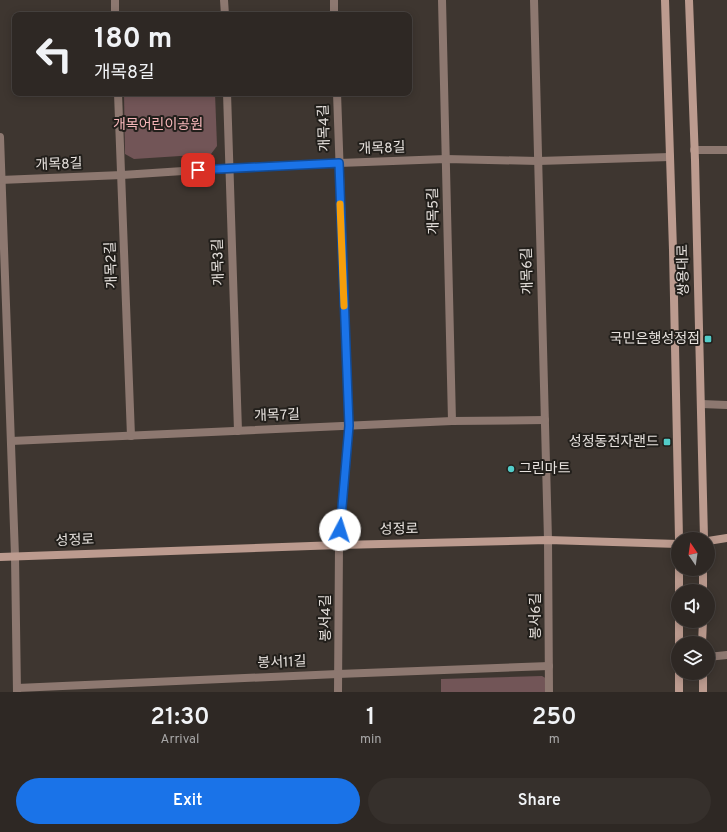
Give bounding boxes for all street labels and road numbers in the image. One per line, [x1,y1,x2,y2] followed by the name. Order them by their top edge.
[316,104,334,152] street label: 개목4길
[358,140,406,158] street label: 개목8길
[35,156,83,174] street label: 개목8길
[425,187,443,235] street label: 개목5길
[210,238,228,286] street label: 개목3길
[103,241,121,289] street label: 개목2길
[675,244,693,296] street label: 쌍용대로
[519,247,537,295] street label: 개목6길
[254,407,300,425] street label: 개목7길
[380,521,419,539] street label: 성정로
[55,532,95,550] street label: 성정로
[528,593,545,640] street label: 봉서6길
[318,594,335,642] street label: 봉서4길
[257,654,307,672] street label: 봉서11길

